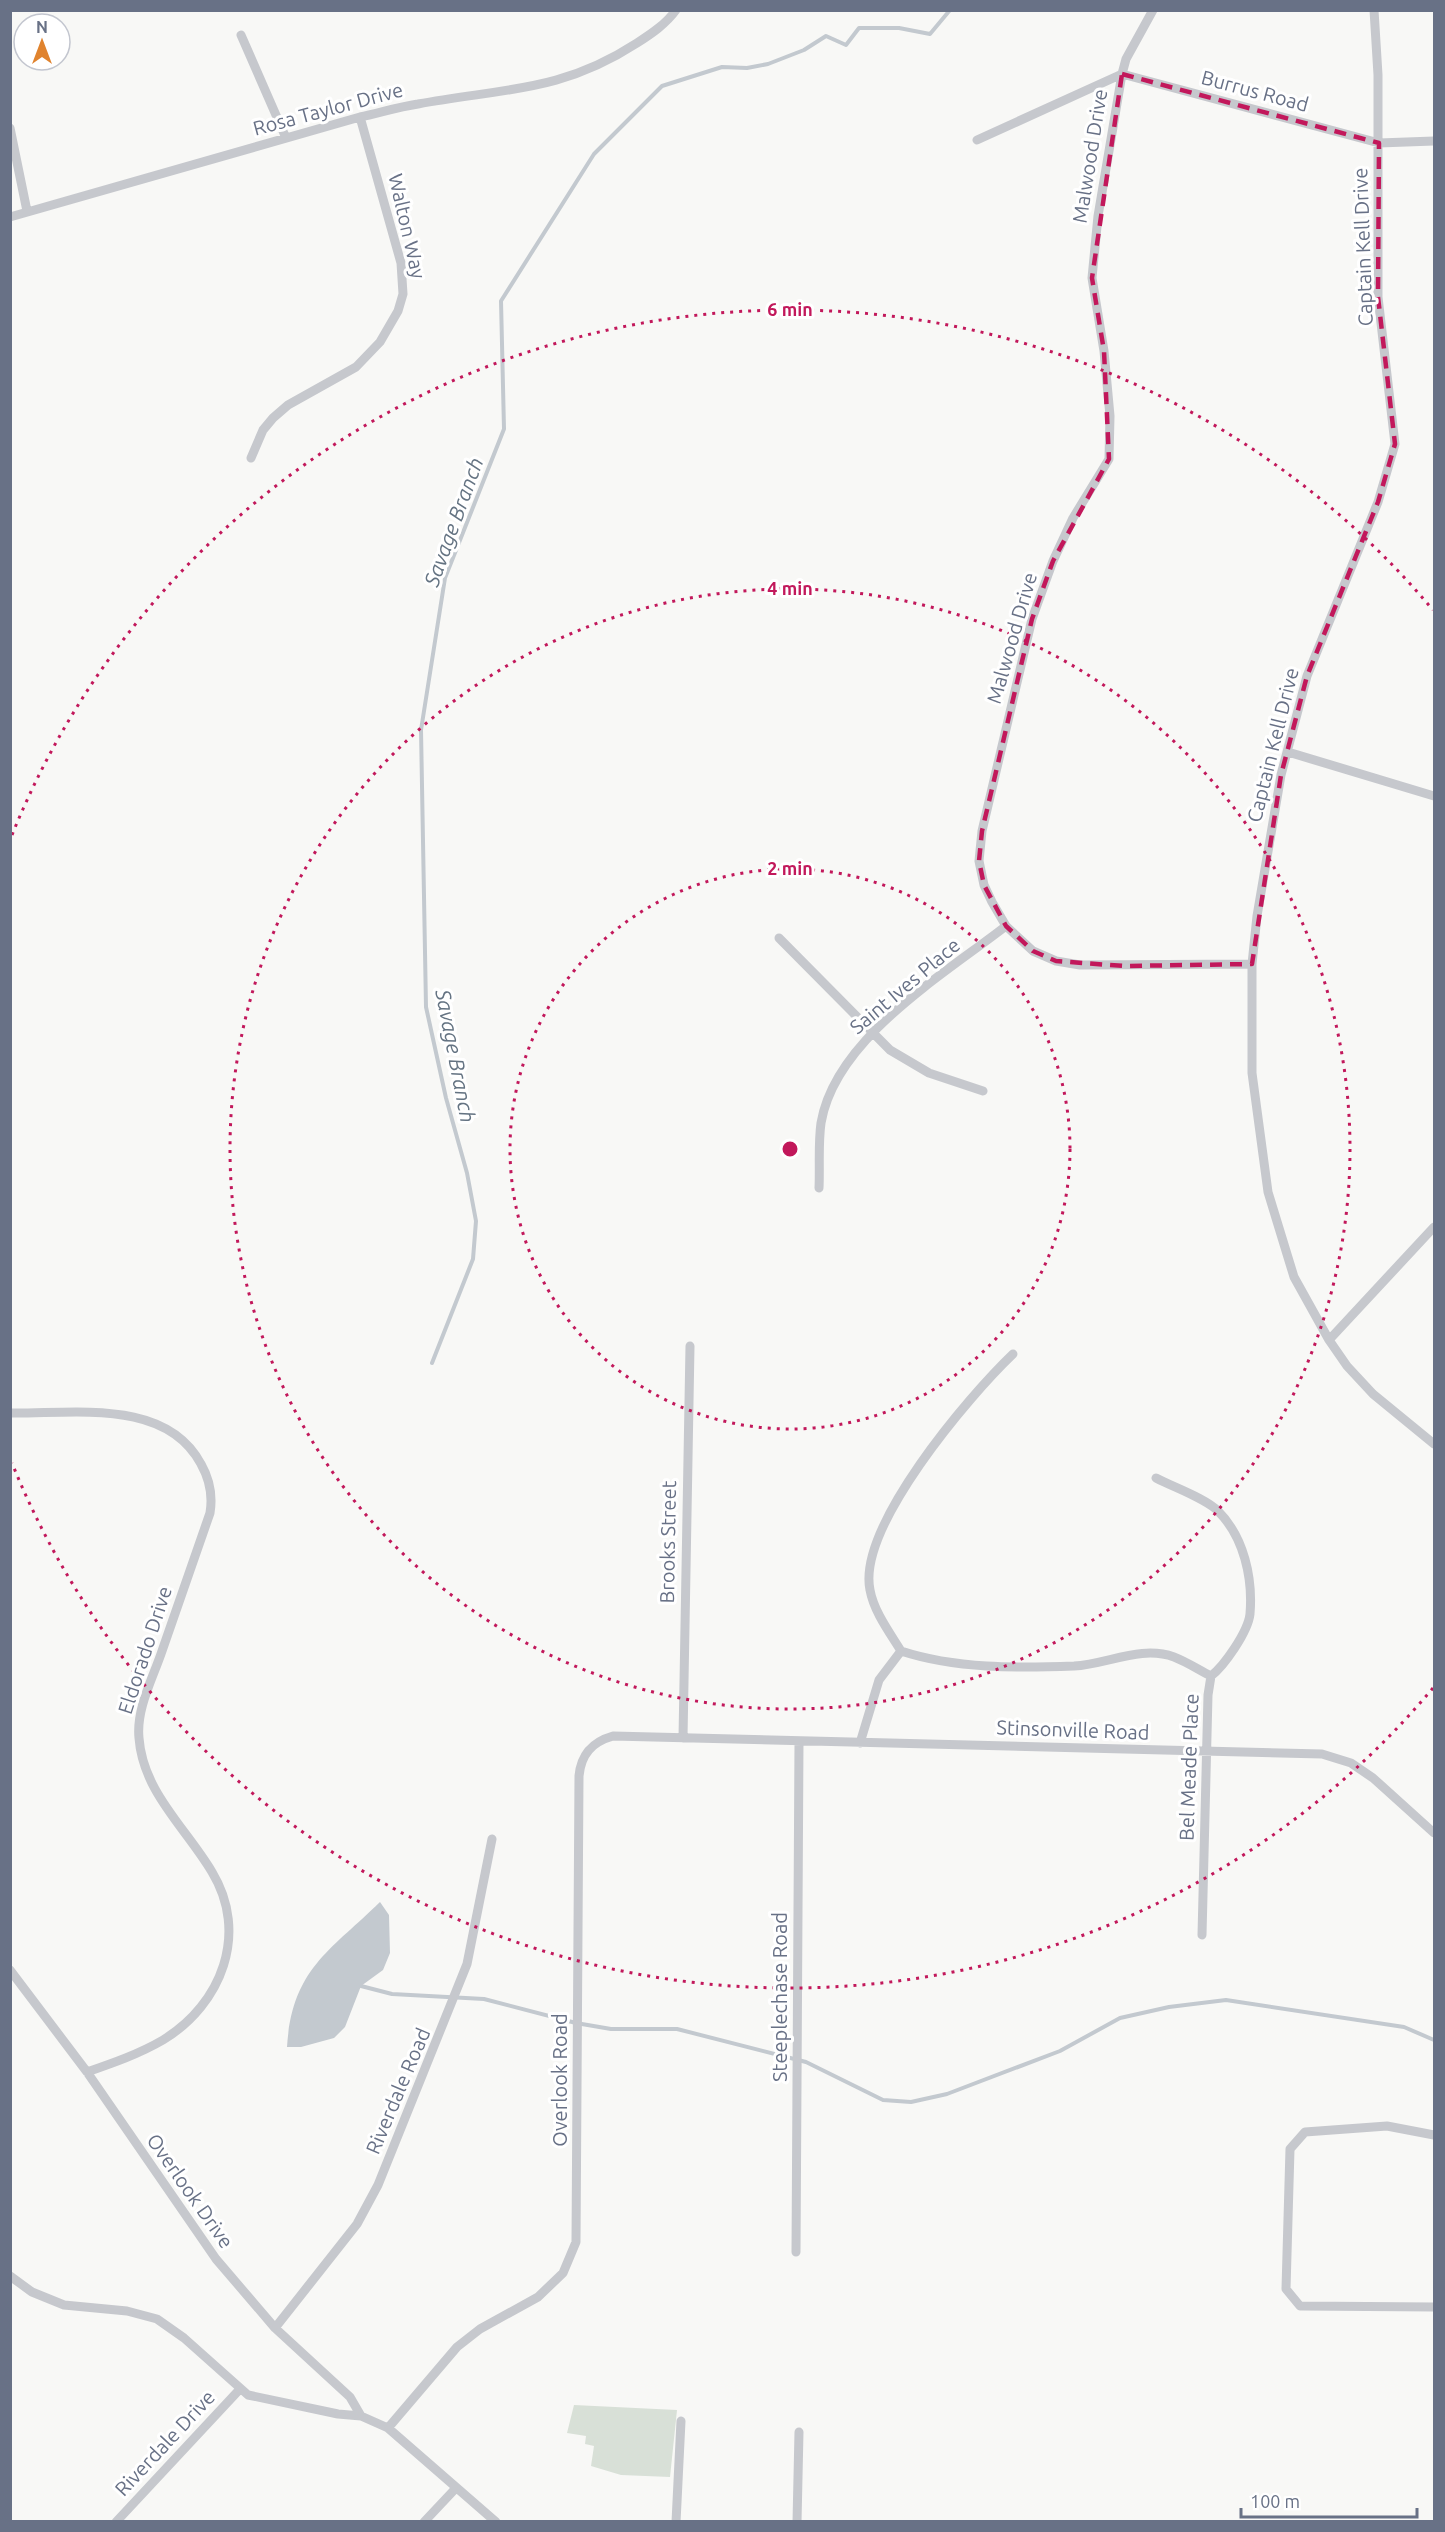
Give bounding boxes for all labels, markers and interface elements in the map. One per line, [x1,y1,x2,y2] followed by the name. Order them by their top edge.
[12,12,72,72] north arrow
[36,18,48,36] text: N
[1199,65,1311,116] street label: Burrus Road
[250,77,405,140] street label: Rosa Taylor Drive
[1068,87,1111,225] street label: Malwood Drive
[1348,167,1377,327] street label: Captain Kell Drive
[384,171,431,281] street label: Walton Way
[767,299,813,319] text: 6 min
[418,454,487,590] water label: Savage Branch
[982,570,1041,706] street label: Malwood Drive
[767,578,813,598] text: 4 min
[1242,665,1303,825] street label: Captain Kell Drive
[767,858,813,878] text: 2 min
[845,933,964,1038] street label: Saint Ives Place
[431,986,481,1125] water label: Savage Branch
[780,1139,800,1159] centre of rings
[655,1480,680,1604] street label: Brooks Street
[113,1583,176,1717] street label: Eldorado Drive
[1174,1693,1203,1841] street label: Bel Meade Place
[996,1715,1150,1744] street label: Stinsonville Road
[768,1912,791,2082] street label: Steeplechase Road
[548,2013,571,2147] street label: Overlook Road
[361,2024,434,2157] street label: Riverdale Road
[142,2129,238,2252] street label: Overlook Drive
[110,2385,219,2500] street label: Riverdale Drive
[1241,2481,1416,2519] scale bar
[1250,2491,1300,2511] text: 100 m

